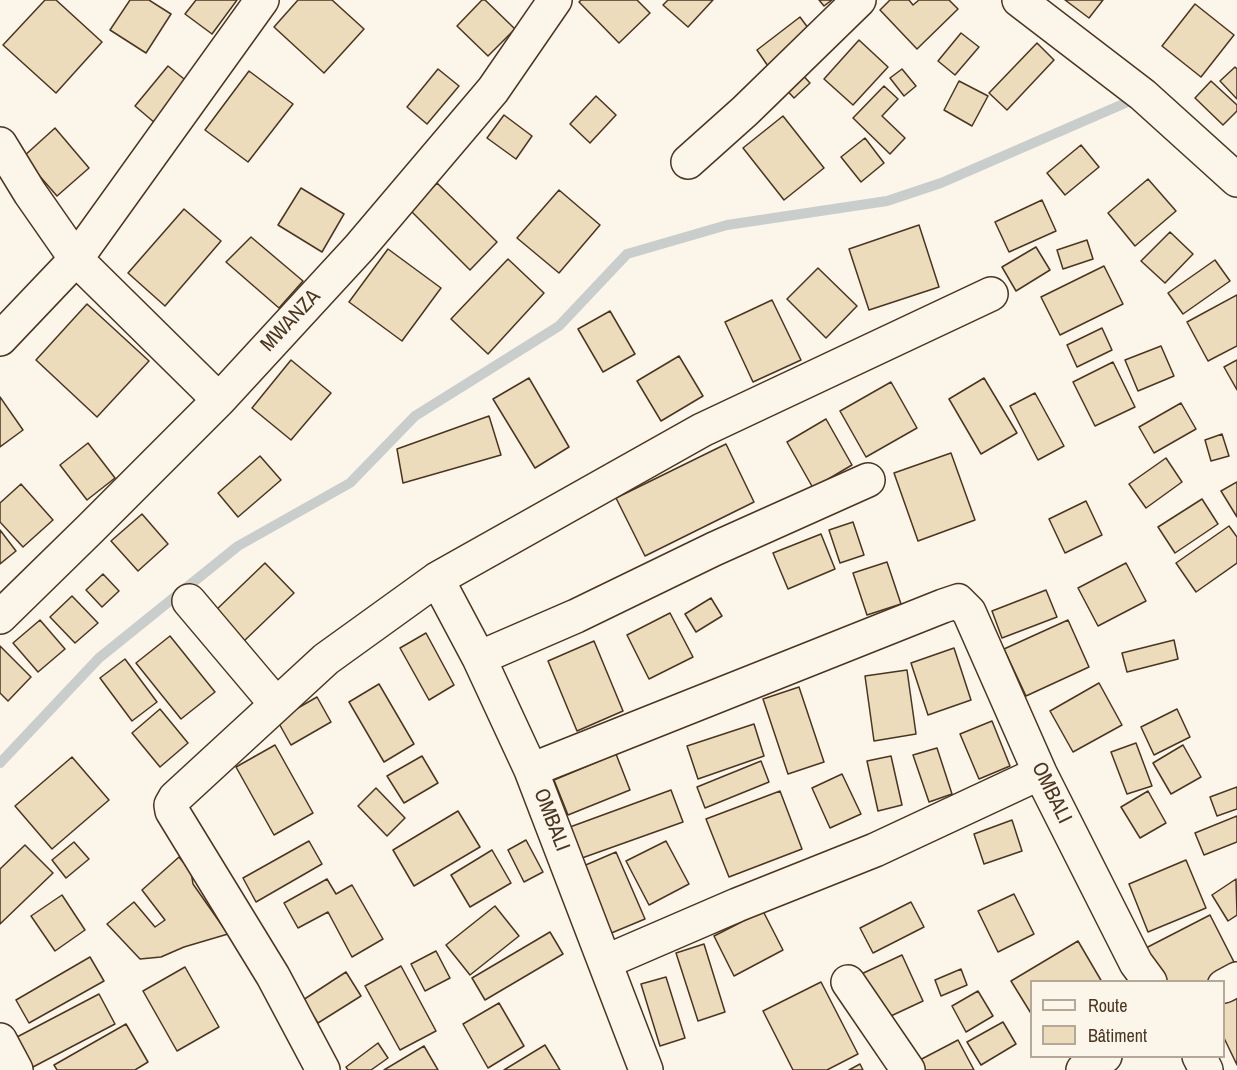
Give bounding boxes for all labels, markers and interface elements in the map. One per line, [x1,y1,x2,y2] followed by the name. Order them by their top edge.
[256,285,326,357] street label: MWANZA
[1025,758,1077,828] street label: OMBALI
[528,785,574,855] street label: OMBALI
[1030,980,1225,1058] legend
[1088,993,1127,1018] text: Route
[1088,1023,1147,1048] text: Bâtiment

